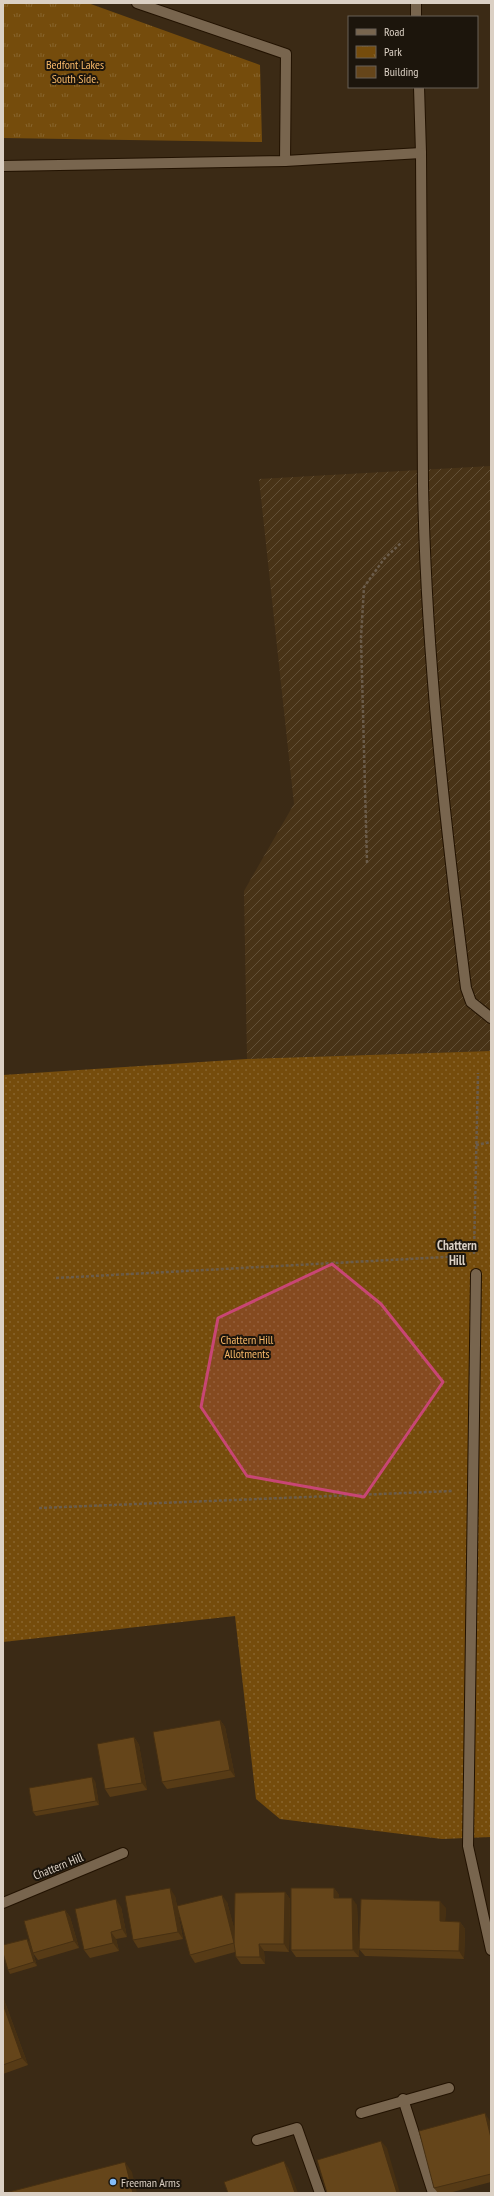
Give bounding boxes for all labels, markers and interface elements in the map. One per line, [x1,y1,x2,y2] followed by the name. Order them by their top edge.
[348,16,478,88] legend
[384,24,404,39] text: Road
[384,44,402,59] text: Park
[46,57,104,86] park label: Bedfont Lakes South Side.
[384,64,419,79] text: Building
[437,1237,477,1269] district label: Chattern Hill
[221,1332,274,1361] park label: Chattern Hill Allotments
[31,1849,85,1883] street label: Chattern Hill
[121,2175,180,2190] place label: Freeman Arms
[108,2177,118,2187] marker: Freeman Arms

